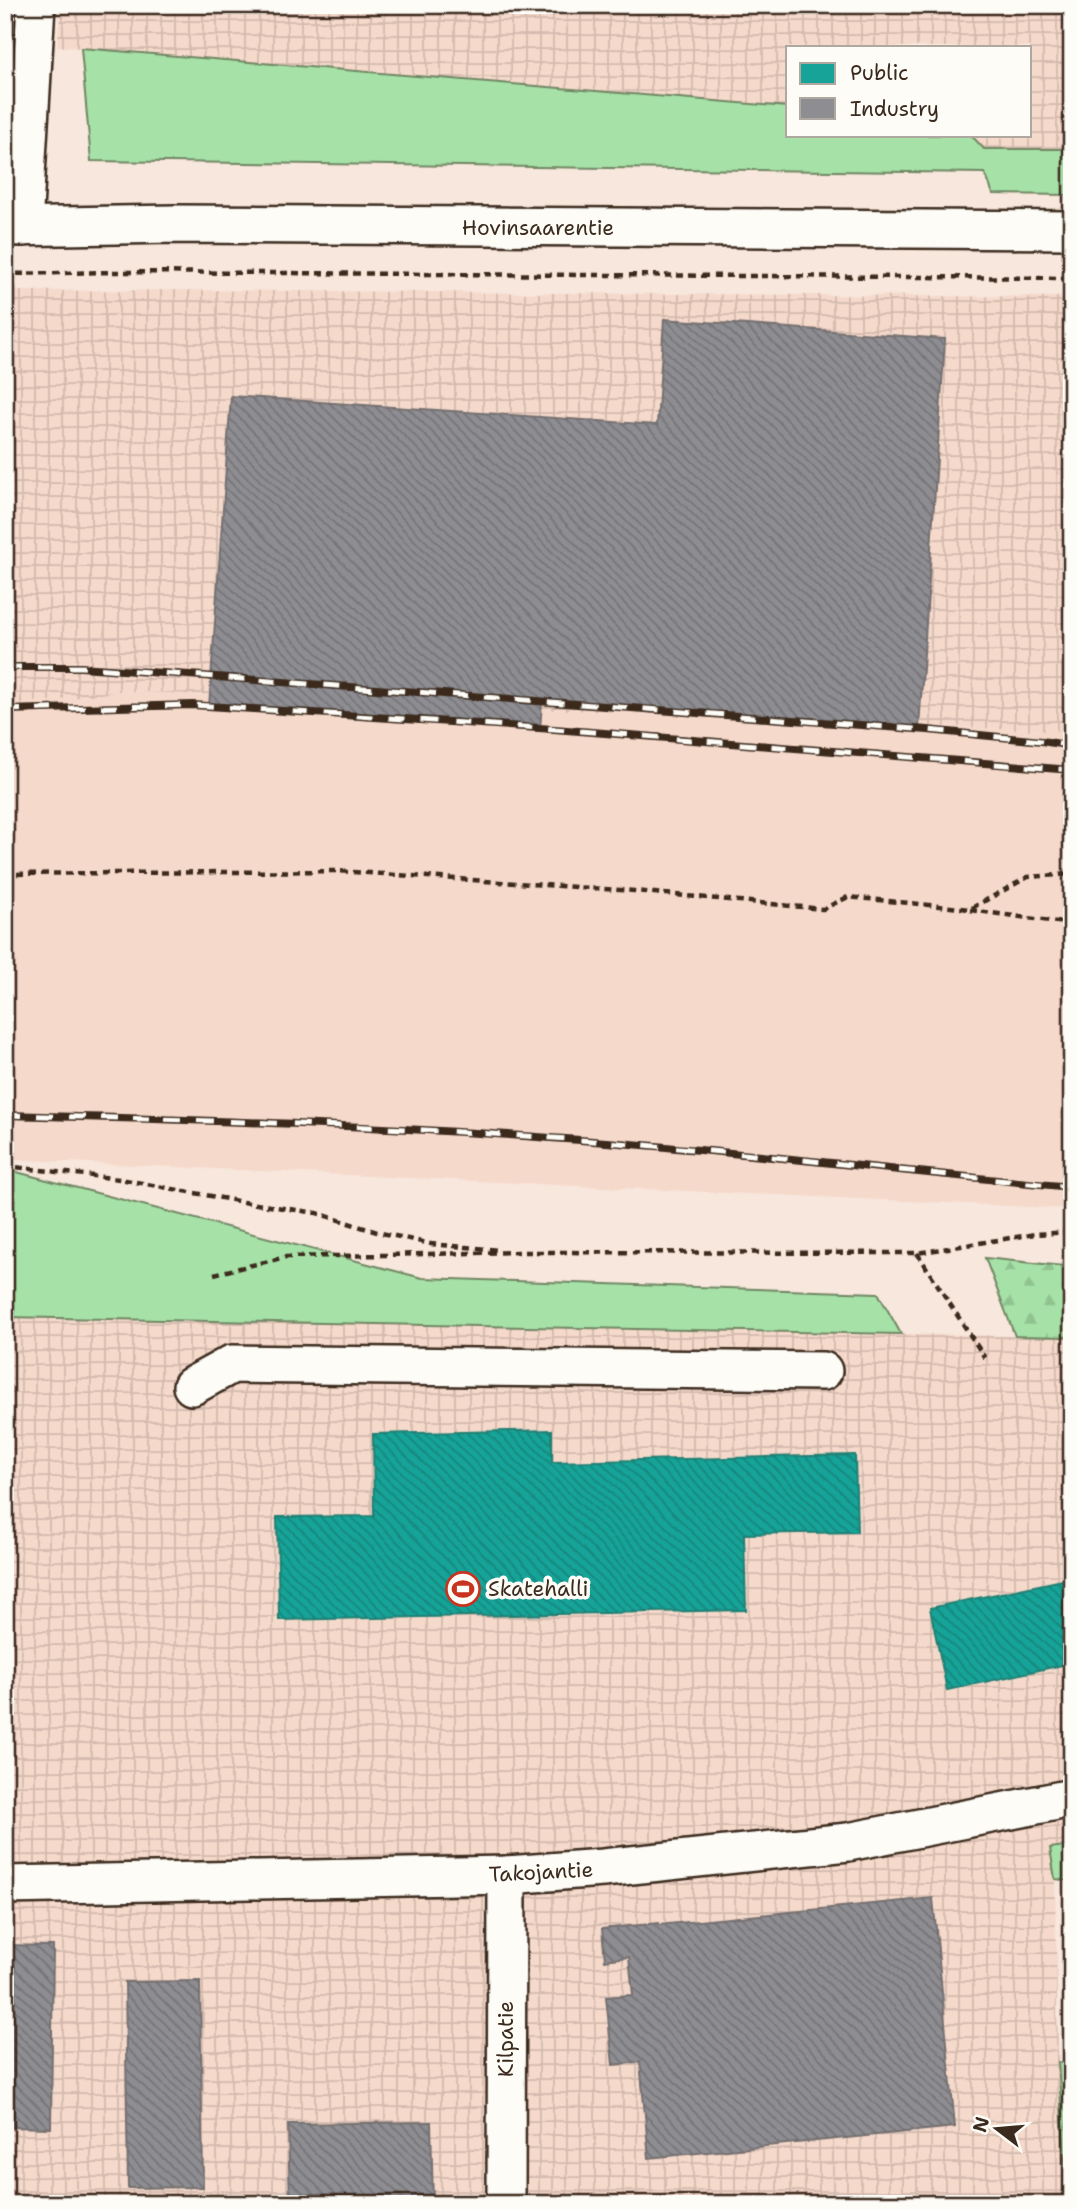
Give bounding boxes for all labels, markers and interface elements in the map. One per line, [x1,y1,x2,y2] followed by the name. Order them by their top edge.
[786,46,1032,136] legend
[850,59,909,87] text: Public
[850,95,939,123] text: Industry
[462,214,614,242] street label: Hovinsaarentie
[444,1570,482,1608] sports icon: Skatehalli
[488,1575,588,1603] place label: Skatehalli
[488,1855,594,1889] street label: Takojantie
[492,2001,520,2077] street label: Kilpatie
[962,2094,1032,2164] north arrow
[967,2114,995,2135] text: N

